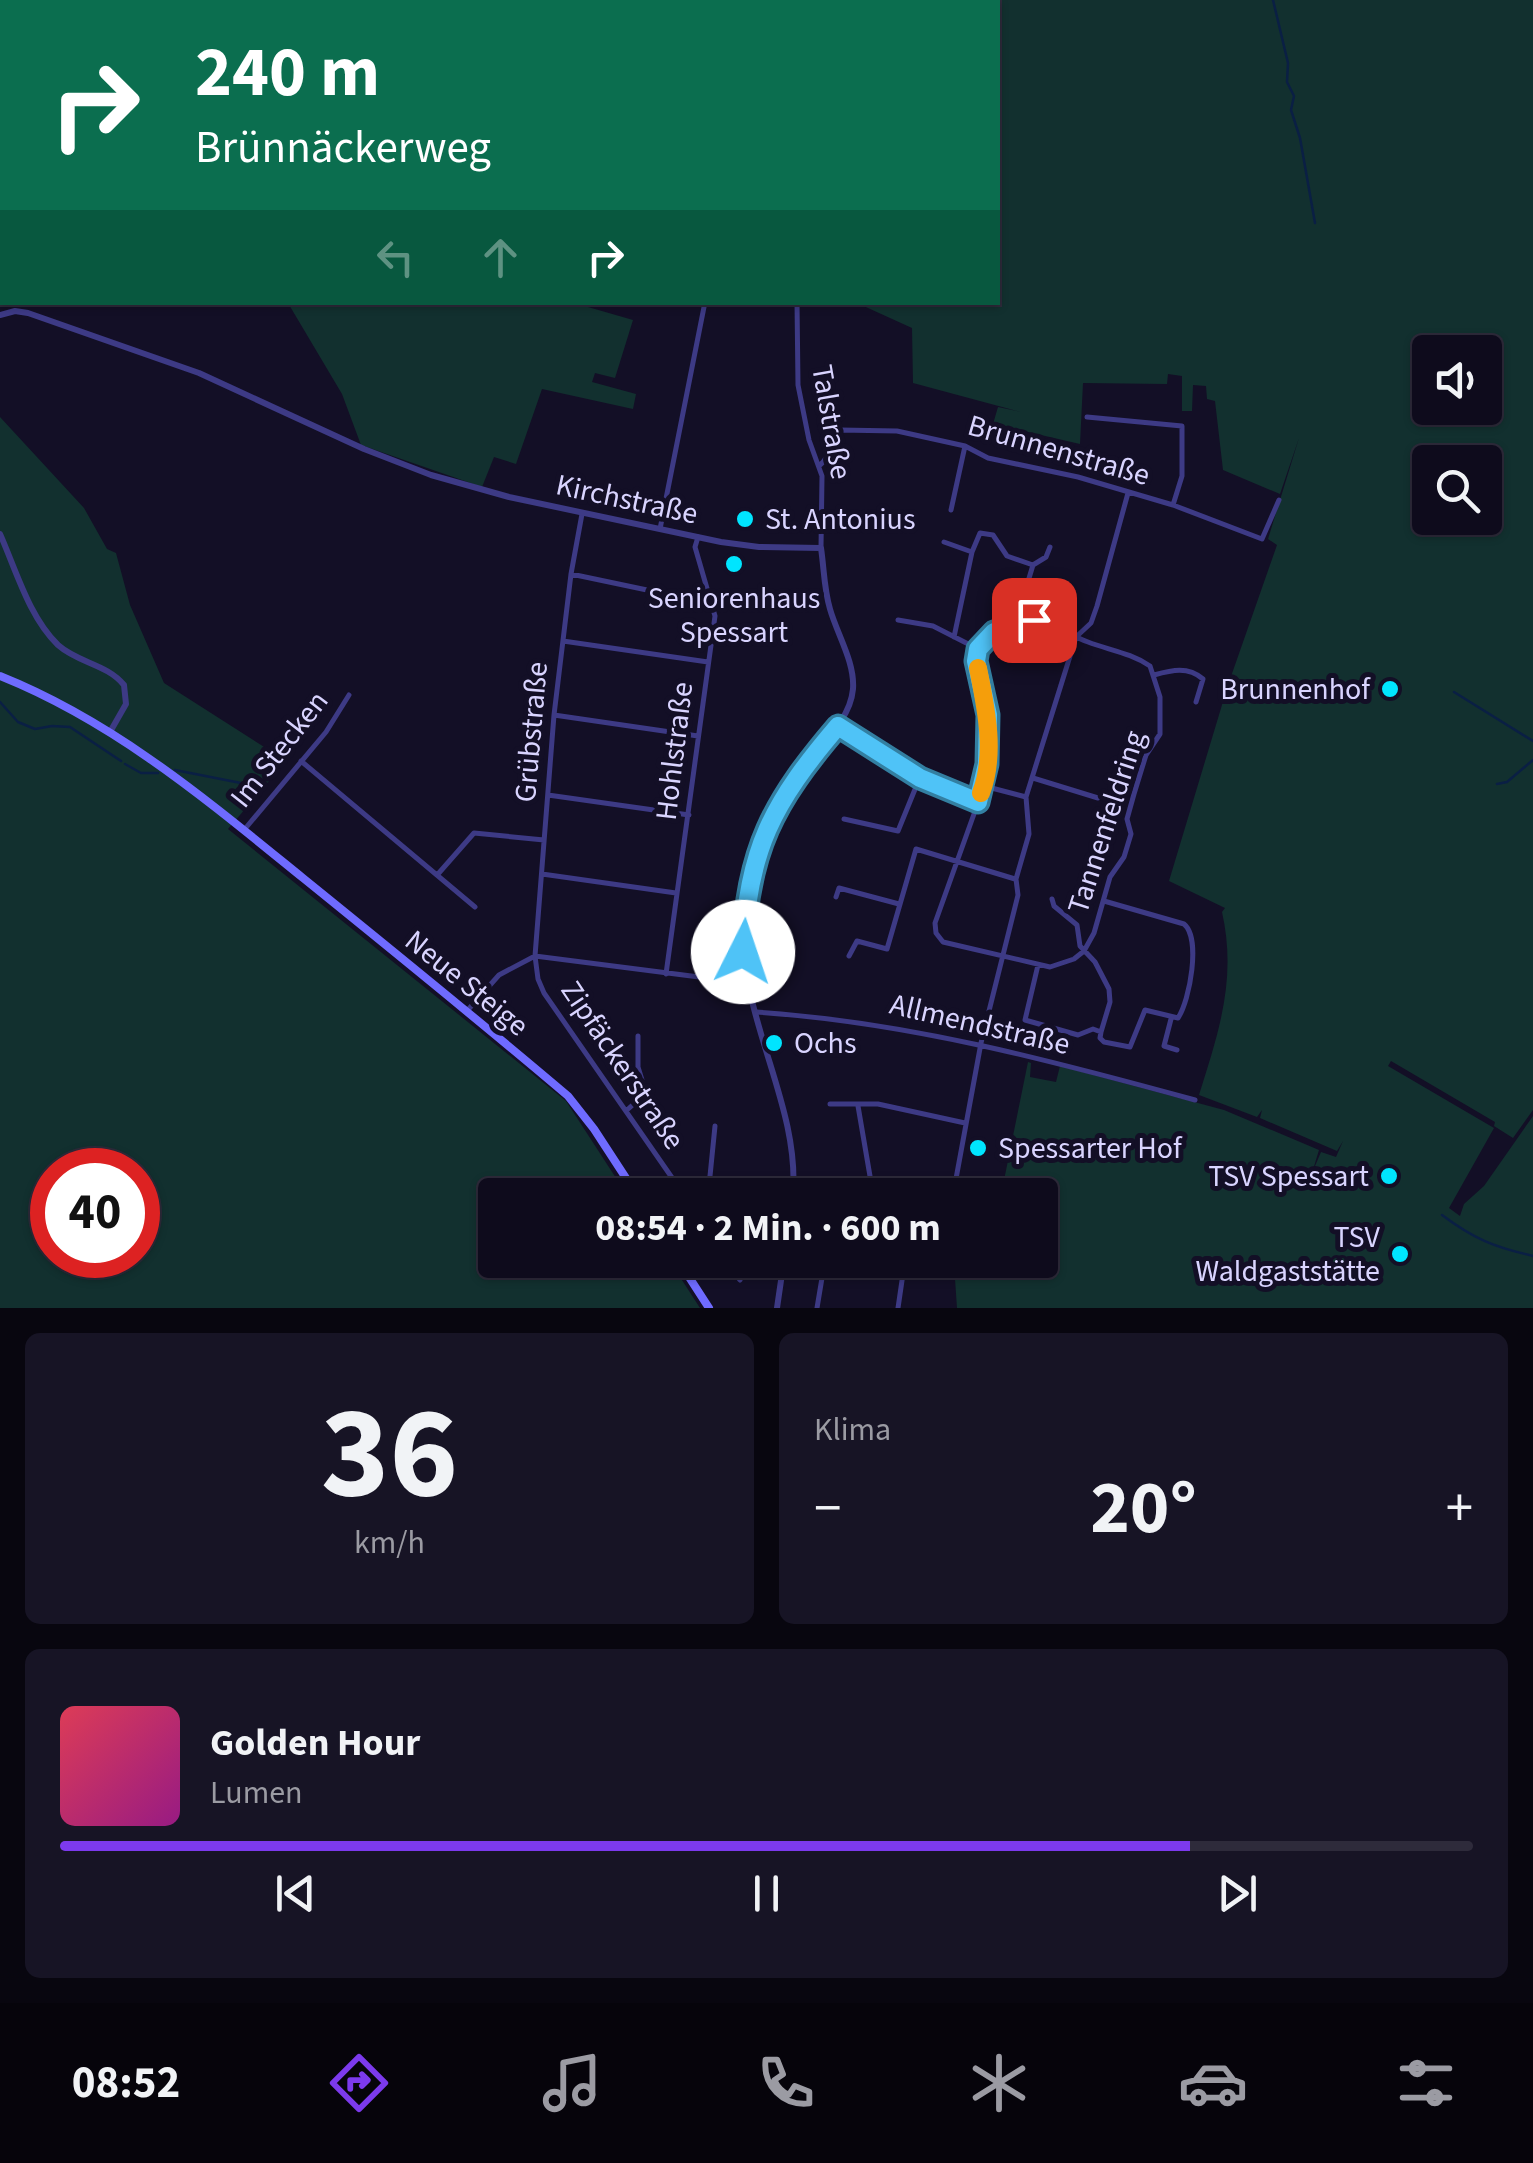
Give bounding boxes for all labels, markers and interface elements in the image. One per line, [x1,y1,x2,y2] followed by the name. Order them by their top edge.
[195,23,380,123] text: 240 m
[30,40,160,170] icon: right
[195,116,491,180] text: Brünnäckerweg
[368,230,423,285] icon: left
[473,230,528,285] icon: ahead
[578,230,633,285] icon: right
[1412,335,1502,535] map controls
[1412,335,1502,425] button: sound
[800,361,863,483] street label: Talstraße
[963,404,1155,497] street label: Brunnenstraße
[1412,445,1502,535] button: search
[552,463,702,535] street label: Kirchstraße
[765,498,916,541] place label: St. Antonius
[734,508,756,530] marker: St. Antonius
[723,553,745,575] marker: Seniorenhaus Spessart
[648,577,820,654] place label: Seniorenhaus Spessart
[992,578,1077,663] pin
[1007,593,1062,648] icon: arrive
[504,660,559,804] street label: Grübstraße
[1220,668,1371,711] place label: Brunnenhof
[1379,678,1401,700] marker: Brunnenhof
[645,680,704,823] street label: Hohlstraße
[220,682,339,817] street label: Im Stecken
[1057,725,1156,919] street label: Tannenfeldring
[691,900,795,1004] position arrow
[395,920,538,1047] street label: Neue Steige
[550,972,695,1158] street label: Zipfäckerstraße
[886,983,1074,1066] street label: Allmendstraße
[794,1022,857,1065] place label: Ochs
[763,1032,785,1054] marker: Ochs
[998,1127,1183,1170] place label: Spessarter Hof
[967,1137,989,1159] marker: Spessarter Hof
[30,1148,160,1278] speed limit sign: 40
[1208,1155,1369,1198] place label: TSV Spessart
[1378,1165,1400,1187] marker: TSV Spessart
[595,1201,941,1255] text: 08:54 · 2 Min. · 600 m
[1196,1216,1381,1293] place label: TSV Waldgaststätte
[1389,1243,1411,1265] marker: TSV Waldgaststätte
[321,1362,458,1547] text: 36
[814,1407,891,1453] text: Klima
[1090,1455,1197,1562] text: 20°
[814,1470,841,1548] text: −
[1446,1470,1473,1548] text: +
[354,1520,425,1566] text: km/h
[210,1716,420,1770] text: Golden Hour
[210,1770,303,1816] text: Lumen
[268,1866,323,1921] icon: previous
[739,1866,794,1921] icon: pause
[1210,1866,1265,1921] icon: next
[324,2048,394,2118] icon: directions
[537,2048,607,2118] icon: music
[751,2048,821,2118] icon: phone
[964,2048,1034,2118] icon: climate
[1178,2048,1248,2118] icon: car
[1391,2048,1461,2118] icon: filters
[72,2051,180,2115] text: 08:52

